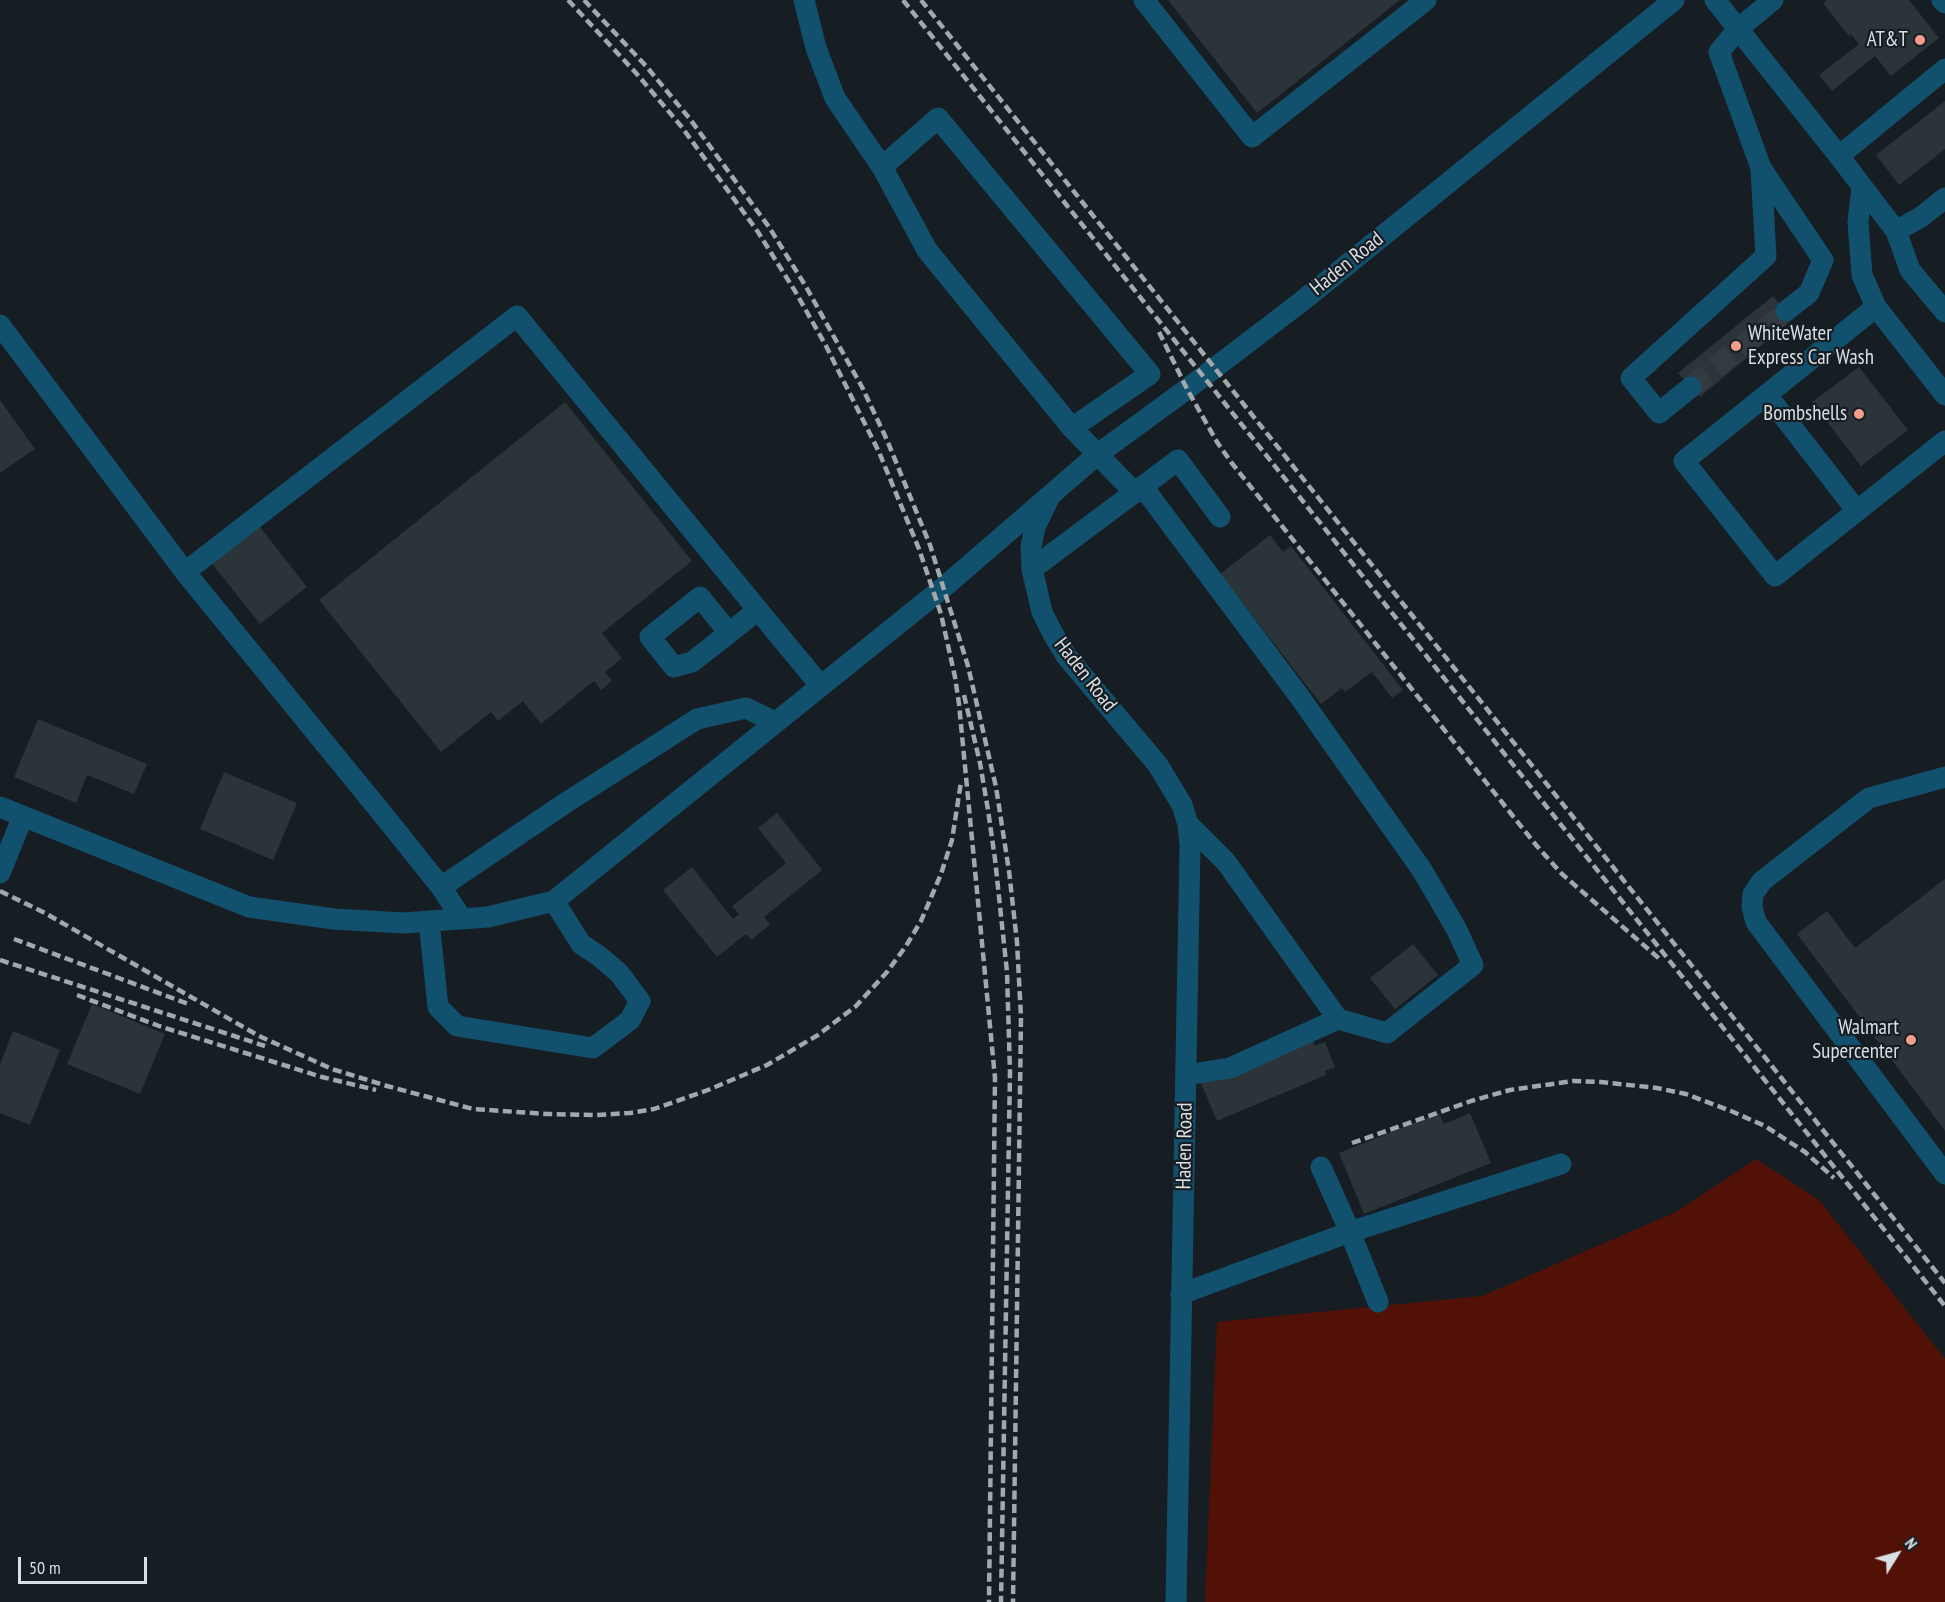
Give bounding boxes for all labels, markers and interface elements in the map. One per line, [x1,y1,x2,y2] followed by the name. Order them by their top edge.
[1867,27,1908,53] place label: AT&T
[1913,33,1927,47] marker: AT&T
[1305,227,1389,301] street label: Haden Road
[1748,321,1874,371] place label: WhiteWater Express Car Wash
[1729,339,1743,353] marker: WhiteWater Express Car Wash
[1763,401,1847,427] place label: Bombshells
[1852,407,1866,421] marker: Bombshells
[1048,633,1122,717] street label: Haden Road
[1812,1015,1899,1065] place label: Walmart Supercenter
[1904,1033,1918,1047] marker: Walmart Supercenter
[1172,1102,1198,1190] street label: Haden Road
[1867,1524,1927,1584] north arrow
[1901,1534,1922,1553] text: N
[21,1545,150,1583] scale bar
[29,1556,61,1579] text: 50 m

